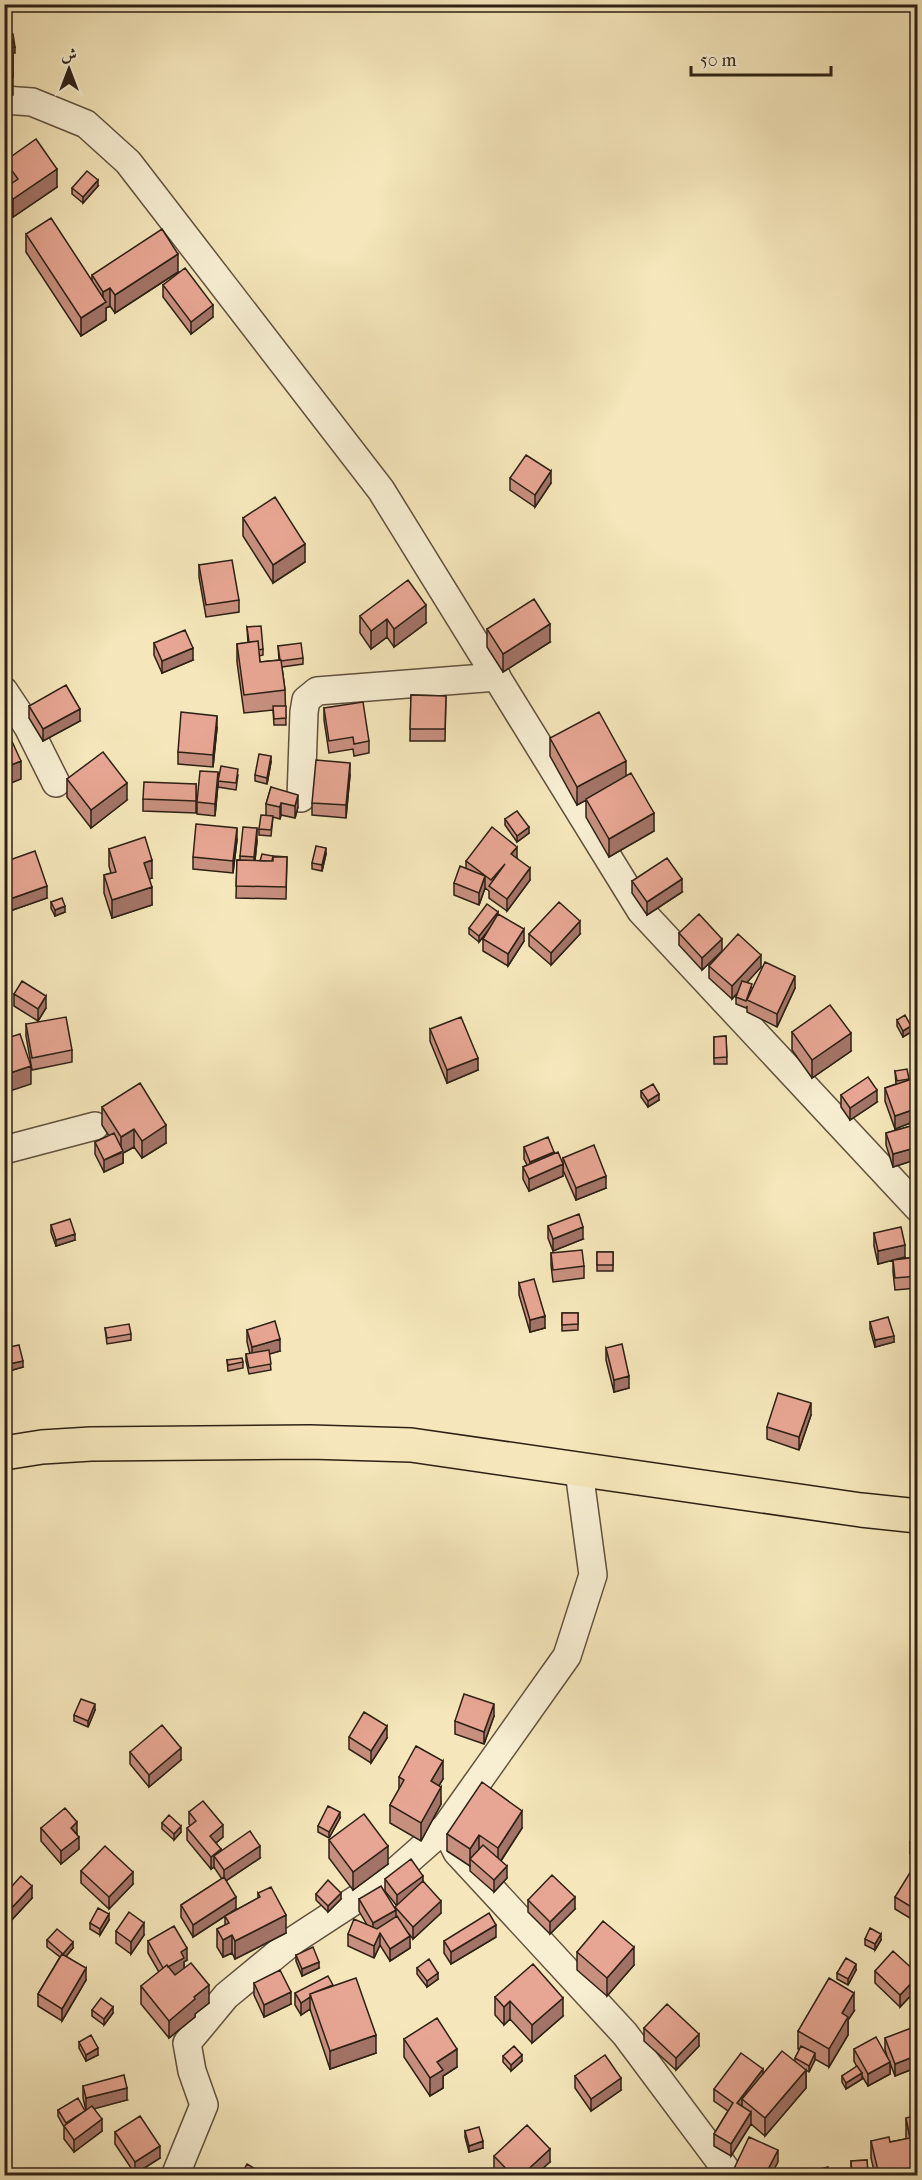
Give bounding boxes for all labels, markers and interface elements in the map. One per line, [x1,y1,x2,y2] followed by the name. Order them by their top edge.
[39,39,99,99] north arrow
[691,39,830,77] scale bar
[61,45,77,64] text: ش
[700,50,737,71] text: 50 m

